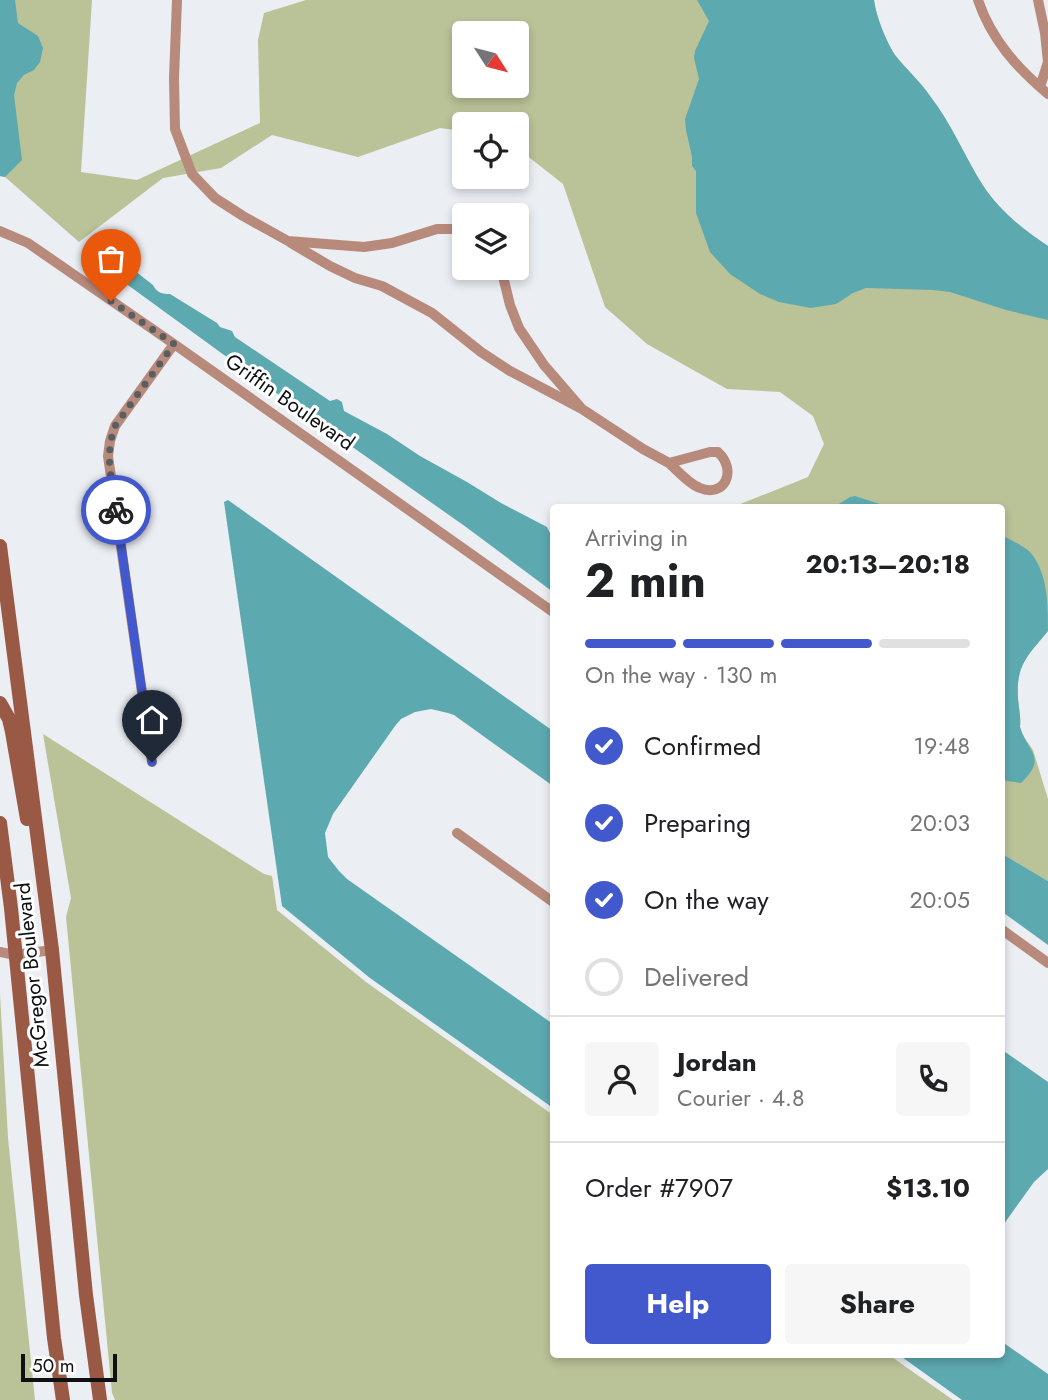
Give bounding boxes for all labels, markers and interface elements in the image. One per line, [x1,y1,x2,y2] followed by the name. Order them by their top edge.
[452,21,528,98] north arrow
[452,21,529,280] map controls
[452,112,529,189] button: locate
[452,203,529,280] button: layers
[81,229,141,301] pin
[92,240,130,278] icon: bag
[219,346,361,458] street label: Griffin Boulevard
[81,475,151,545] courier
[97,491,135,529] icon: bike
[585,521,688,555] text: Arriving in
[805,545,970,583] text: 20:13–20:18
[585,548,706,614] text: 2 min
[585,658,777,692] text: On the way · 130 m
[122,690,182,762] pin
[133,701,171,739] icon: home
[585,727,623,765] icon: check
[644,727,761,765] text: Confirmed
[914,729,970,763] text: 19:48
[585,804,623,842] icon: check
[644,804,751,842] text: Preparing
[910,806,970,840] text: 20:03
[7,881,57,1069] street label: McGregor Boulevard
[585,881,623,919] icon: check
[644,881,769,919] text: On the way
[909,883,970,917] text: 20:05
[644,958,749,996] text: Delivered
[585,1042,659,1116] button: person
[896,1042,970,1116] button: phone
[677,1043,757,1081] text: Jordan
[677,1081,805,1115] text: Courier · 4.8
[585,1169,733,1207] text: Order #7907
[886,1169,970,1207] text: $13.10
[585,1264,771,1344] button: Help
[785,1264,970,1344] button: Share
[21,1351,117,1383] scale bar
[32,1352,75,1379] text: 50 m

